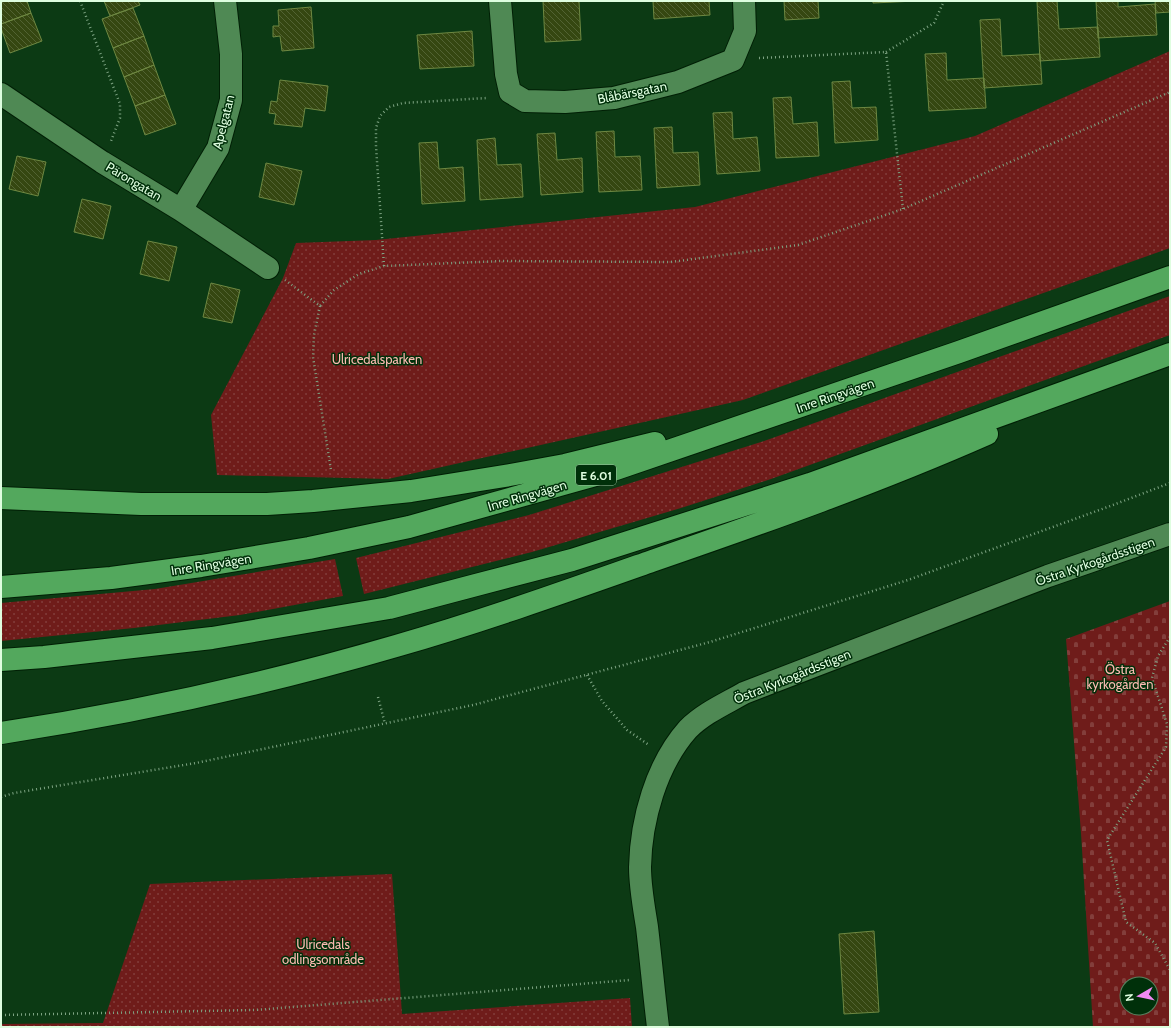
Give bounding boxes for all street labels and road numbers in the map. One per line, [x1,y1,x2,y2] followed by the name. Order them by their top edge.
[596,77,668,107] street label: Blåbärsgatan
[209,93,237,151] street label: Apelgatan
[103,158,165,204] street label: Pärongatan
[794,374,876,416] street label: Inre Ringvägen
[576,465,616,485] road number: E 6.01
[486,476,568,514] street label: Inre Ringvägen
[1033,533,1157,589] street label: Östra Kyrkogårdsstigen
[170,550,252,578] street label: Inre Ringvägen
[731,645,853,707] street label: Östra Kyrkogårdsstigen

